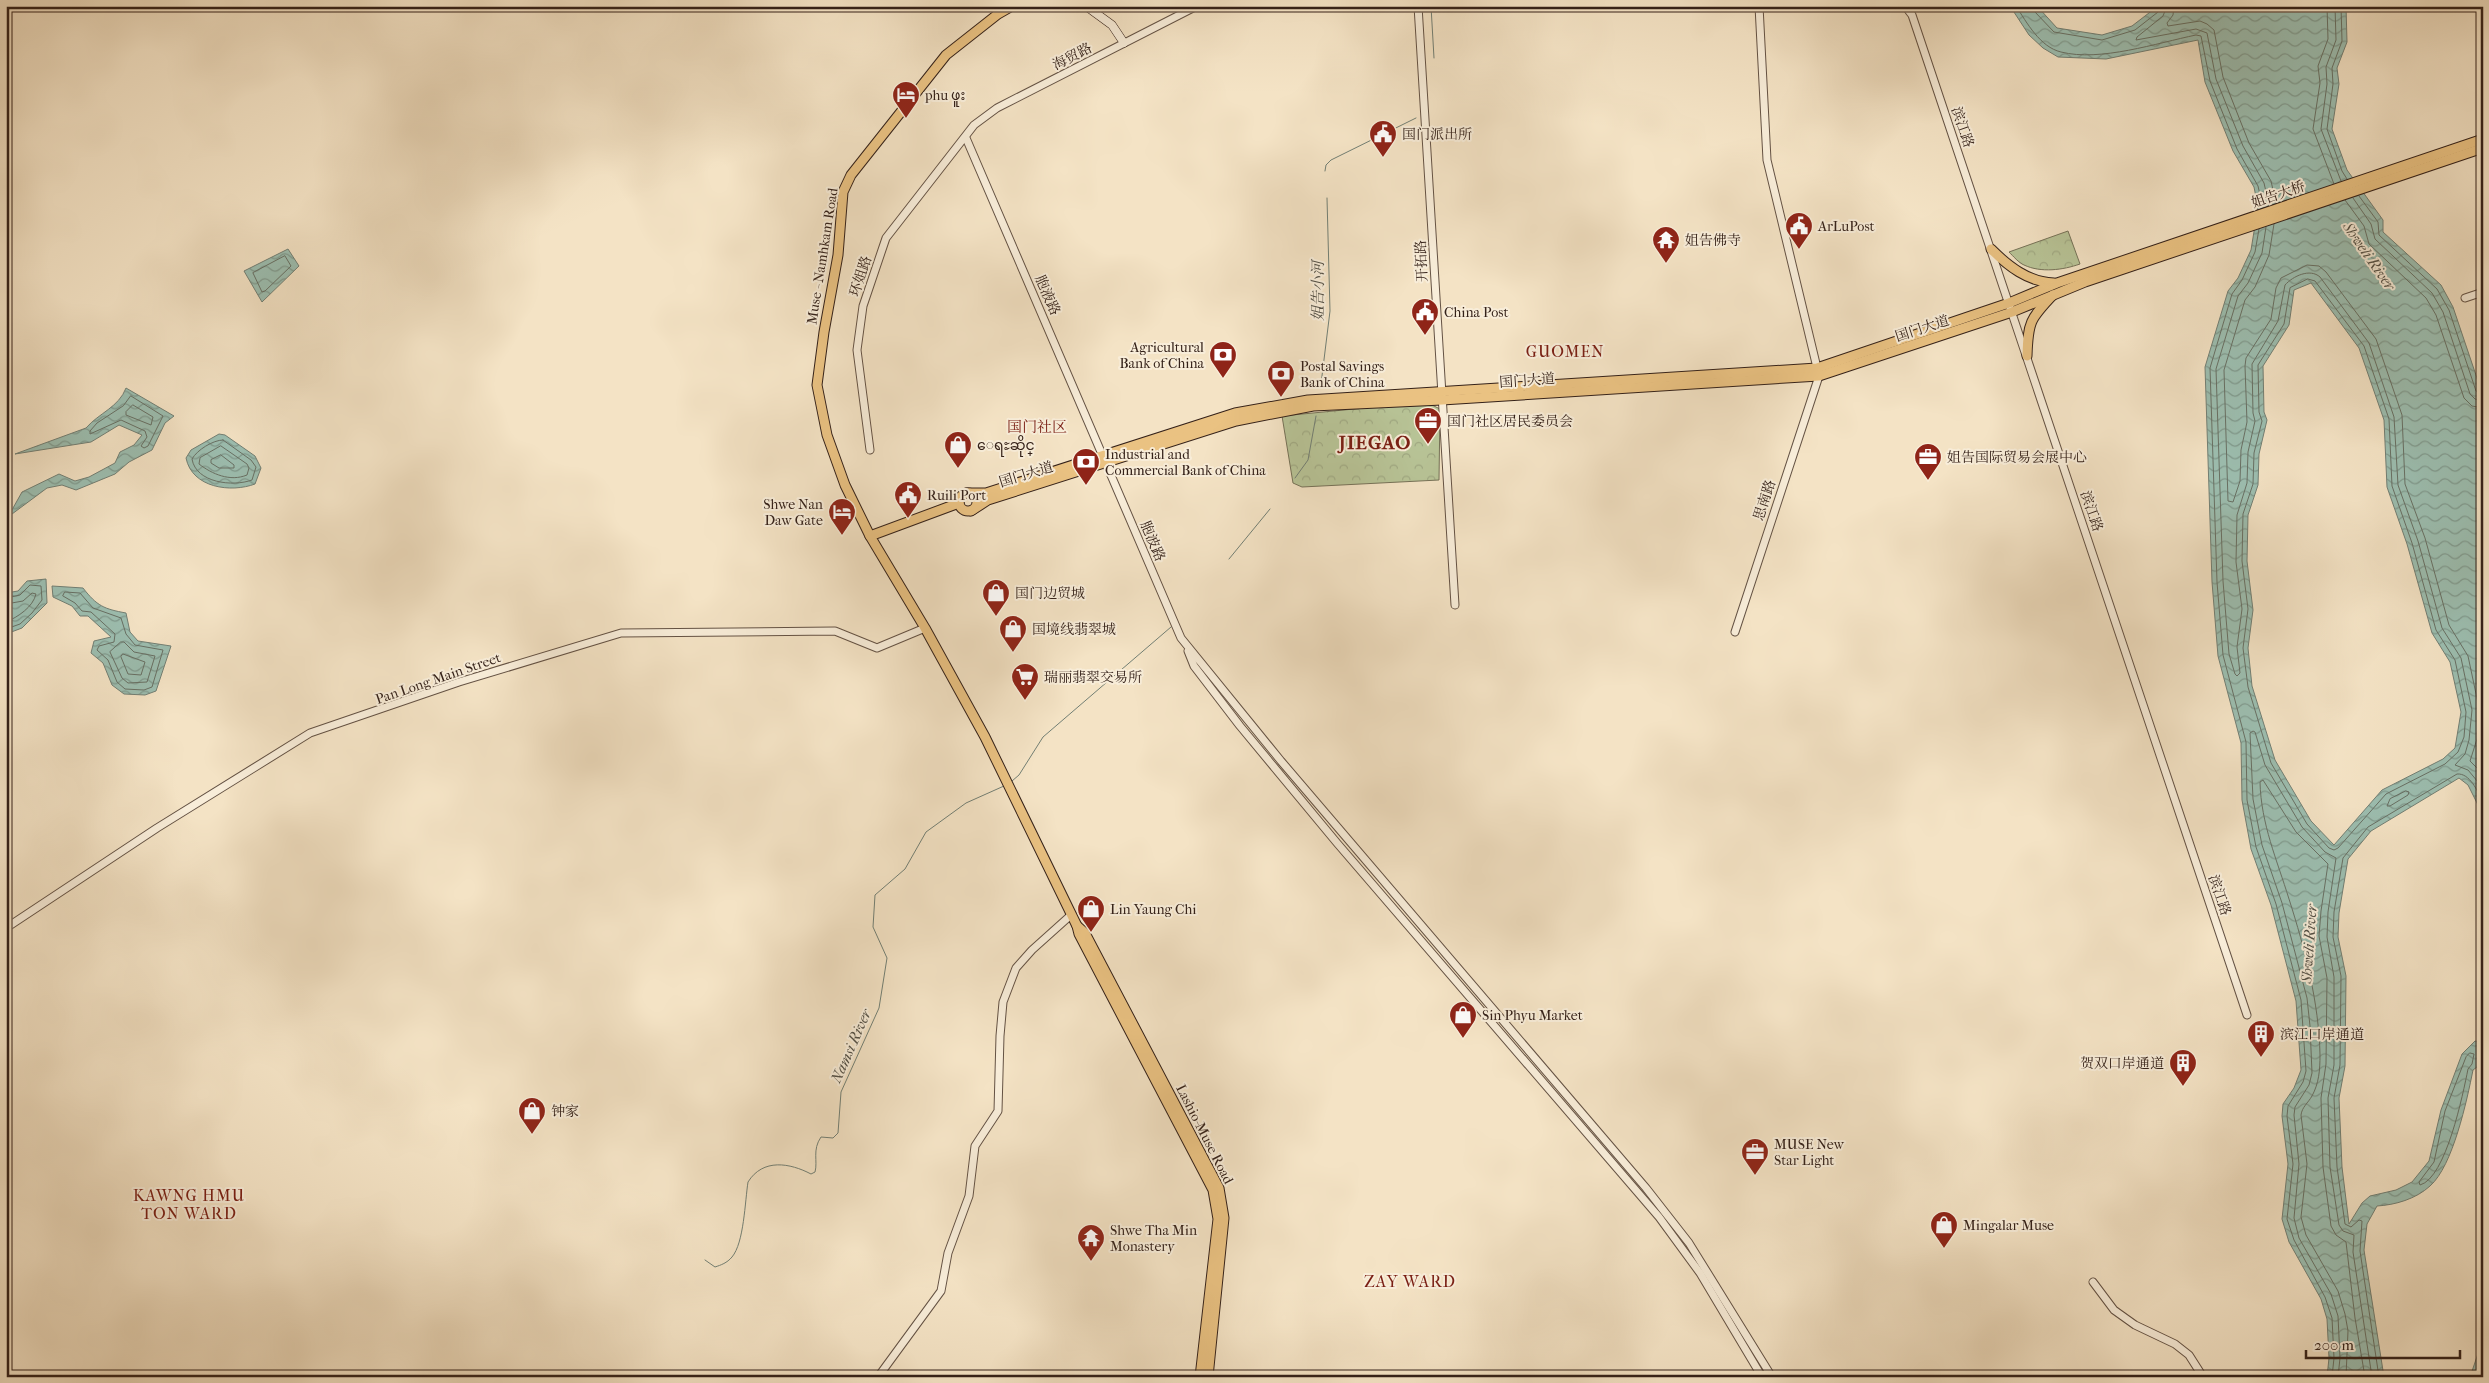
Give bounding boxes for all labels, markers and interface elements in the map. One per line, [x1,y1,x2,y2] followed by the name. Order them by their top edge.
[1050,39,1095,74] street label: 海贸路
[891,80,921,119] hotel icon: phu ဖူး
[924,87,965,107] place label: phu ဖူး
[1948,105,1977,150] street label: 滨江路
[1368,119,1398,158] public building icon: 国门派出所
[1402,126,1472,143] place label: 国门派出所
[2249,177,2307,212] street label: 姐告大桥
[803,186,842,326] street label: Muse - Namhkam Road
[1784,211,1814,250] public building icon: ArLuPost
[1817,218,1875,235] place label: ArLuPost
[2338,218,2400,295] water label: Shweli River
[1651,225,1681,264] temple icon: 姐告佛寺
[1685,232,1741,249] place label: 姐告佛寺
[1412,240,1431,282] street label: 开拓路
[846,254,875,299] street label: 环姐路
[1309,258,1327,321] water label: 姐告小河
[1031,273,1064,318] street label: 胞液路
[1410,297,1440,336] public building icon: China Post
[1444,304,1508,321] place label: China Post
[1893,312,1951,345] street label: 国门大道
[1119,339,1205,372] place label: Agricultural Bank of China
[1208,340,1238,379] bank icon: Agricultural Bank of China
[1526,342,1604,361] district label: GUOMEN
[1300,358,1385,391] place label: Postal Savings Bank of China
[1266,359,1296,398] bank icon: Postal Savings Bank of China
[1499,370,1556,391] street label: 国门大道
[1413,406,1443,445] office icon: 国门社区居民委员会
[1447,413,1573,430] place label: 国门社区居民委员会
[1007,418,1067,436] district label: 国门社区
[943,430,973,469] shop icon: ေရႊဆိုင္
[1337,432,1411,454] district label: JIEGAO
[977,435,1035,457] place label: ေရႊဆိုင္
[1913,442,1943,481] office icon: 姐告国际贸易会展中心
[1105,446,1266,479] place label: Industrial and Commercial Bank of China
[1071,447,1101,486] bank icon: Industrial and Commercial Bank of China
[1947,449,2087,466] place label: 姐告国际贸易会展中心
[997,458,1055,491] street label: 国门大道
[1750,478,1779,523] street label: 思南路
[893,480,923,519] public building icon: Ruili Port
[927,487,986,504] place label: Ruili Port
[2077,489,2106,534] street label: 滨江路
[763,496,823,529] place label: Shwe Nan Daw Gate
[827,497,857,536] hotel icon: Shwe Nan Daw Gate
[1137,519,1169,564] street label: 胞波路
[981,578,1011,617] shop icon: 国门边贸城
[1015,585,1085,602] place label: 国门边贸城
[998,614,1028,653] shop icon: 国境线翡翠城
[1032,621,1116,638] place label: 国境线翡翠城
[373,649,503,708] street label: Pan Long Main Street
[1010,662,1040,701] supermarket icon: 瑞丽翡翠交易所
[1044,669,1142,686] place label: 瑞丽翡翠交易所
[2205,873,2234,918] street label: 滨江路
[1076,894,1106,933] shop icon: Lin Yaung Chi
[1110,901,1196,918] place label: Lin Yaung Chi
[2297,903,2321,985] water label: Shweli River
[1448,1000,1478,1039] shop icon: Sin Phyu Market
[826,1005,876,1086] water label: Namsi River
[1482,1007,1583,1024] place label: Sin Phyu Market
[2246,1019,2276,1058] building icon: 滨江口岸通道
[2280,1026,2364,1043] place label: 滨江口岸通道
[2168,1048,2198,1087] building icon: 贺双口岸通道
[2080,1055,2164,1072] place label: 贺双口岸通道
[1172,1082,1237,1187] street label: Lashio-Muse Road
[517,1096,547,1135] shop icon: 钟家
[551,1103,579,1120] place label: 钟家
[1774,1136,1845,1169] place label: MUSE New Star Light
[1740,1137,1770,1176] office icon: MUSE New Star Light
[133,1186,245,1223] district label: KAWNG HMU TON WARD
[1929,1210,1959,1249] shop icon: Mingalar Muse
[1963,1217,2054,1234] place label: Mingalar Muse
[1110,1222,1197,1255] place label: Shwe Tha Min Monastery
[1076,1223,1106,1262] temple icon: Shwe Tha Min Monastery
[1364,1272,1456,1291] district label: ZAY WARD
[2306,1328,2460,1360] scale bar
[2314,1336,2354,1354] text: 200 m

